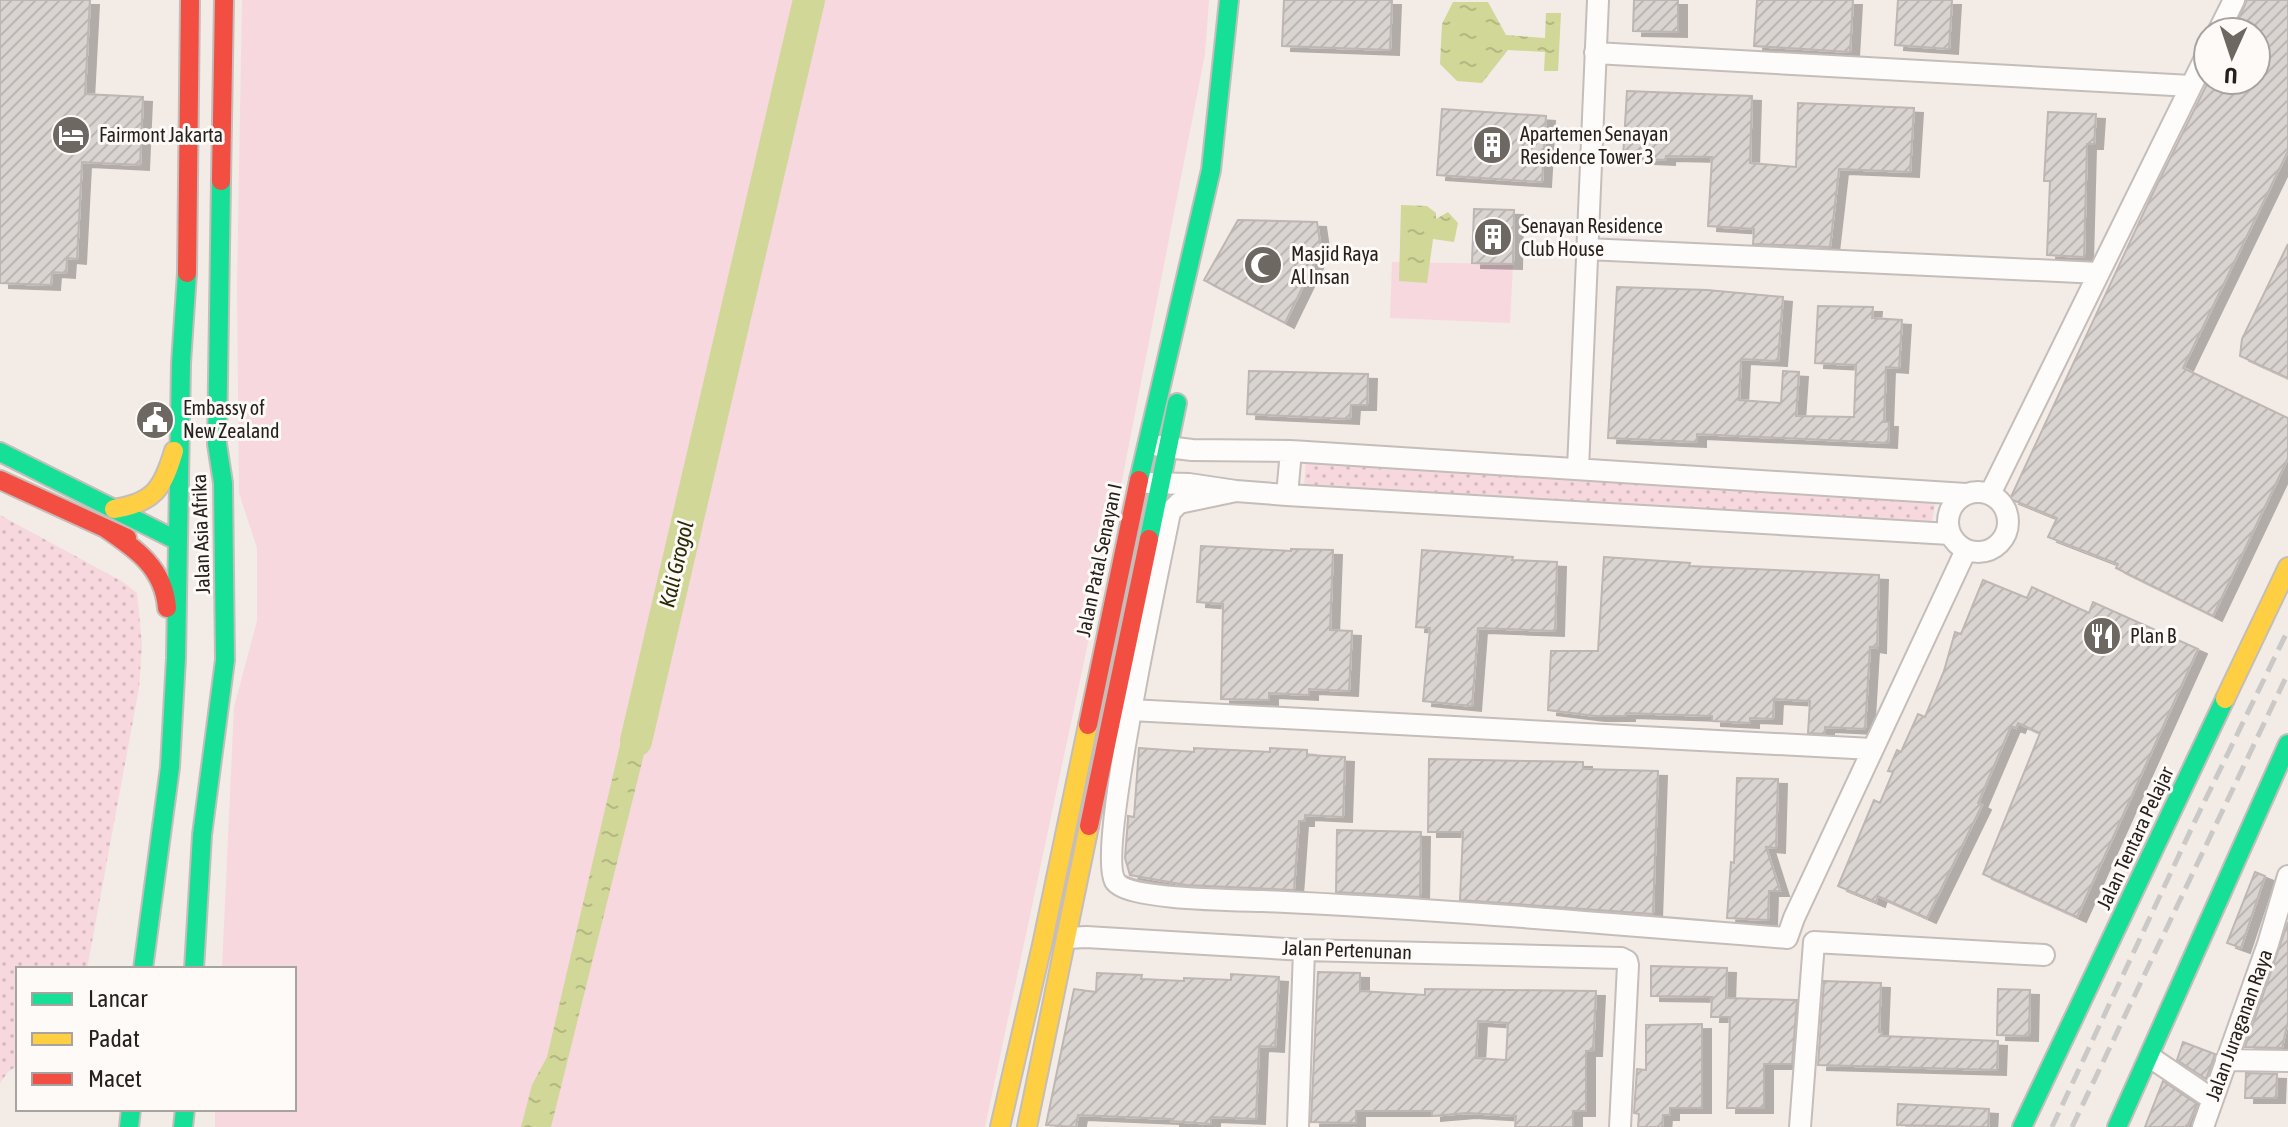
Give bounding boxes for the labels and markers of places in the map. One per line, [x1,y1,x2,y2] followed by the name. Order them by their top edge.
[50,114,92,156] hotel icon: Fairmont Jakarta
[1520,122,1668,168] place label: Apartemen Senayan Residence Tower 3
[99,123,223,146] place label: Fairmont Jakarta
[1471,124,1513,166] building icon: Apartemen Senayan Residence Tower 3
[1521,214,1663,260] place label: Senayan Residence Club House
[1472,216,1514,258] building icon: Senayan Residence Club House
[1291,242,1379,288] place label: Masjid Raya Al Insan
[1242,244,1284,286] mosque icon: Masjid Raya Al Insan
[183,396,280,442] place label: Embassy of New Zealand
[134,399,176,441] public building icon: Embassy of New Zealand
[2081,615,2123,657] restaurant icon: Plan B
[2130,624,2177,647] place label: Plan B

